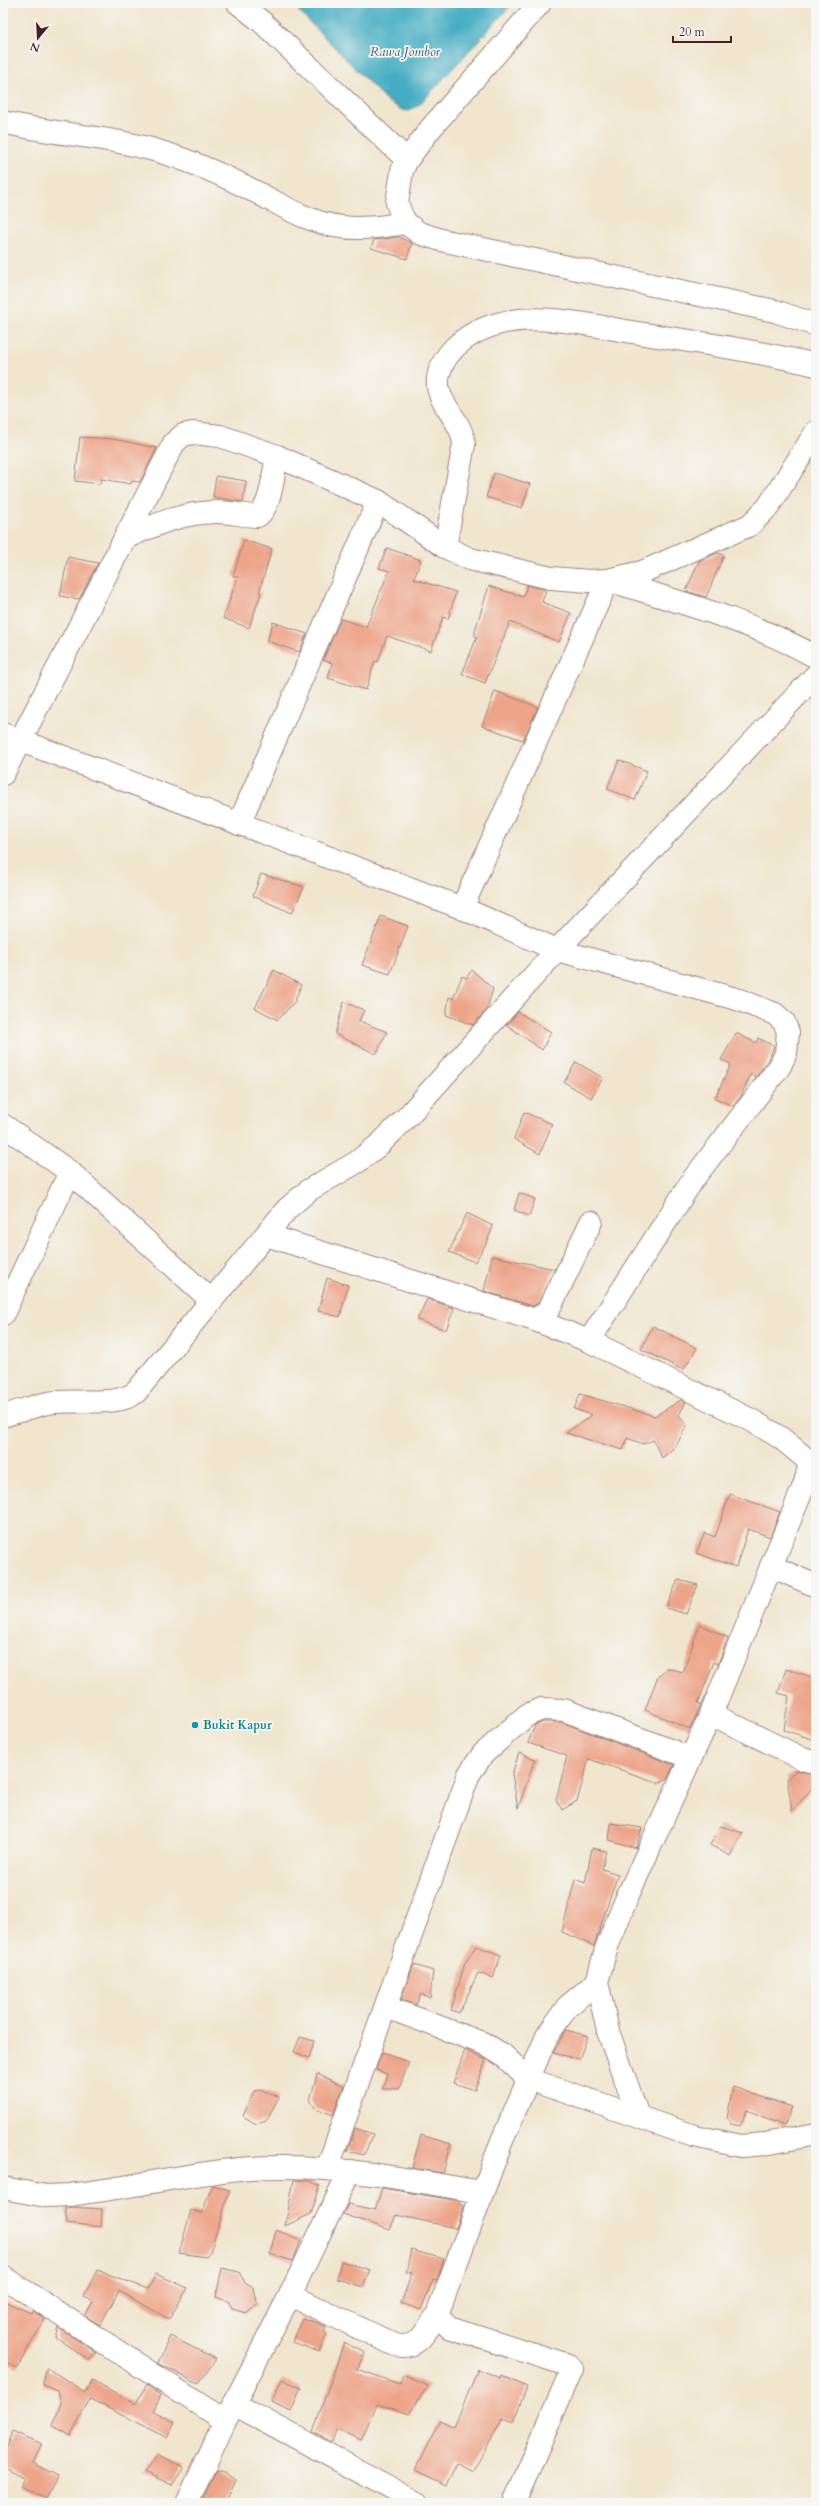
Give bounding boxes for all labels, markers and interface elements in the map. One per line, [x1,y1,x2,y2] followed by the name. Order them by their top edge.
[18,18,58,58] north arrow
[673,18,731,44] scale bar
[679,24,706,40] text: 20 m
[28,38,42,56] text: N
[370,43,441,61] water label: Rawa Jombor
[203,1717,272,1733] place label: Bukit Kapur
[190,1720,200,1730] marker: Bukit Kapur

